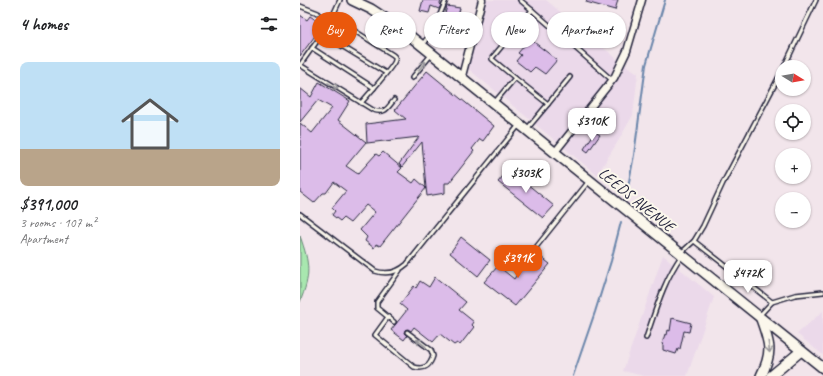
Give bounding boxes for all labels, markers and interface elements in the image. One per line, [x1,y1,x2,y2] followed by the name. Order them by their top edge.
[312,12,357,48] chip: Buy
[365,12,416,48] chip: Rent
[424,12,483,48] chip: Filters
[491,12,539,48] chip: New
[547,12,626,48] chip: Apartment
[258,13,280,35] icon: filters
[20,14,68,35] text: 4 homes
[417,60,426,71] one-way arrow
[775,60,811,96] north arrow
[775,60,811,228] map controls
[327,82,339,90] one-way arrow
[114,88,186,160] icon: home
[775,104,811,140] button: locate
[564,108,620,142] pin: $310K
[577,113,607,129] text: $310K
[775,148,811,184] button: +
[498,160,554,194] pin: $303K
[594,163,680,238] street label: LEEDS AVENUE
[511,165,541,181] text: $303K
[775,192,811,228] button: −
[20,194,77,215] text: $391,000
[20,215,96,231] text: 3 rooms · 107 m²
[20,231,68,247] text: Apartment
[490,245,546,279] pin: $391K
[503,250,533,266] text: $391K
[720,260,776,294] pin: $472K
[733,265,763,281] text: $472K
[416,338,427,347] one-way arrow
[765,340,773,353] one-way arrow

